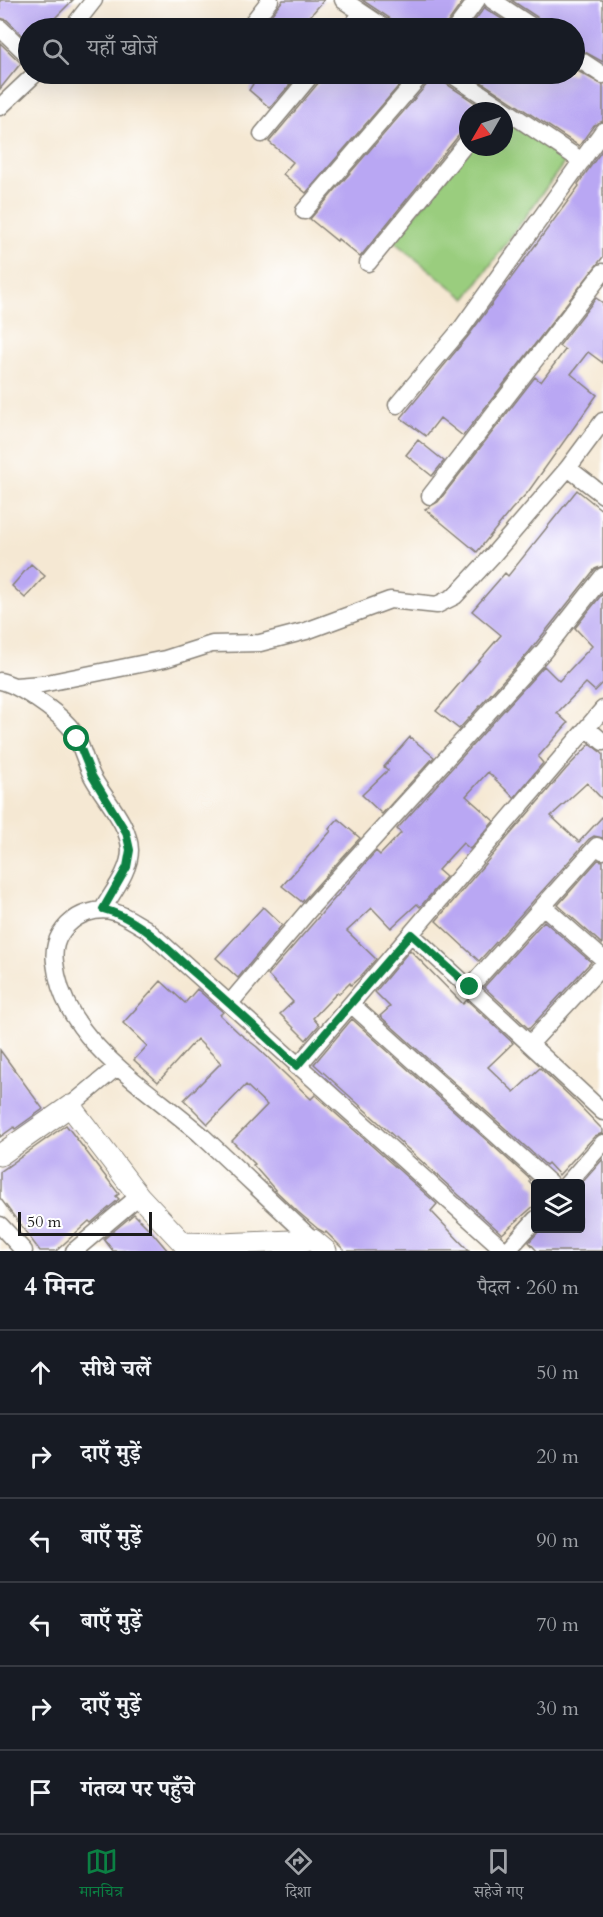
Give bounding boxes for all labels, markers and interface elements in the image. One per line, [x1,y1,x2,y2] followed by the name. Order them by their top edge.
[18,18,585,84] search box
[87,33,157,63] text: यहाँ खोजें
[39,35,72,68] icon: search
[459,102,513,156] north arrow
[63,725,89,751] route start
[456,973,482,999] route end
[531,1179,585,1233] map controls
[531,1179,585,1233] button: layers
[18,1209,152,1236] scale bar
[27,1211,61,1233] text: 50 m
[24,1269,94,1304] text: 4 मिनट
[477,1274,579,1301] text: पैदल · 260 m
[81,1354,151,1384] text: सीधे चलें
[24,1356,57,1389] icon: ahead
[536,1359,579,1386] text: 50 m
[81,1438,141,1468] text: दाएँ मुड़ें
[24,1440,57,1473] icon: right
[536,1443,579,1470] text: 20 m
[81,1522,141,1552] text: बाएँ मुड़ें
[24,1524,57,1557] icon: left
[536,1527,579,1554] text: 90 m
[81,1606,141,1636] text: बाएँ मुड़ें
[24,1608,57,1641] icon: left
[536,1611,579,1638] text: 70 m
[81,1690,141,1720] text: दाएँ मुड़ें
[24,1692,57,1725] icon: right
[536,1695,579,1722] text: 30 m
[81,1774,195,1804] text: गंतव्य पर पहुँचे
[24,1776,57,1809] icon: arrive
[79,1845,123,1907] tab: मानचित्र
[282,1845,315,1907] tab: दिशा
[474,1845,524,1907] tab: सहेजे गए

